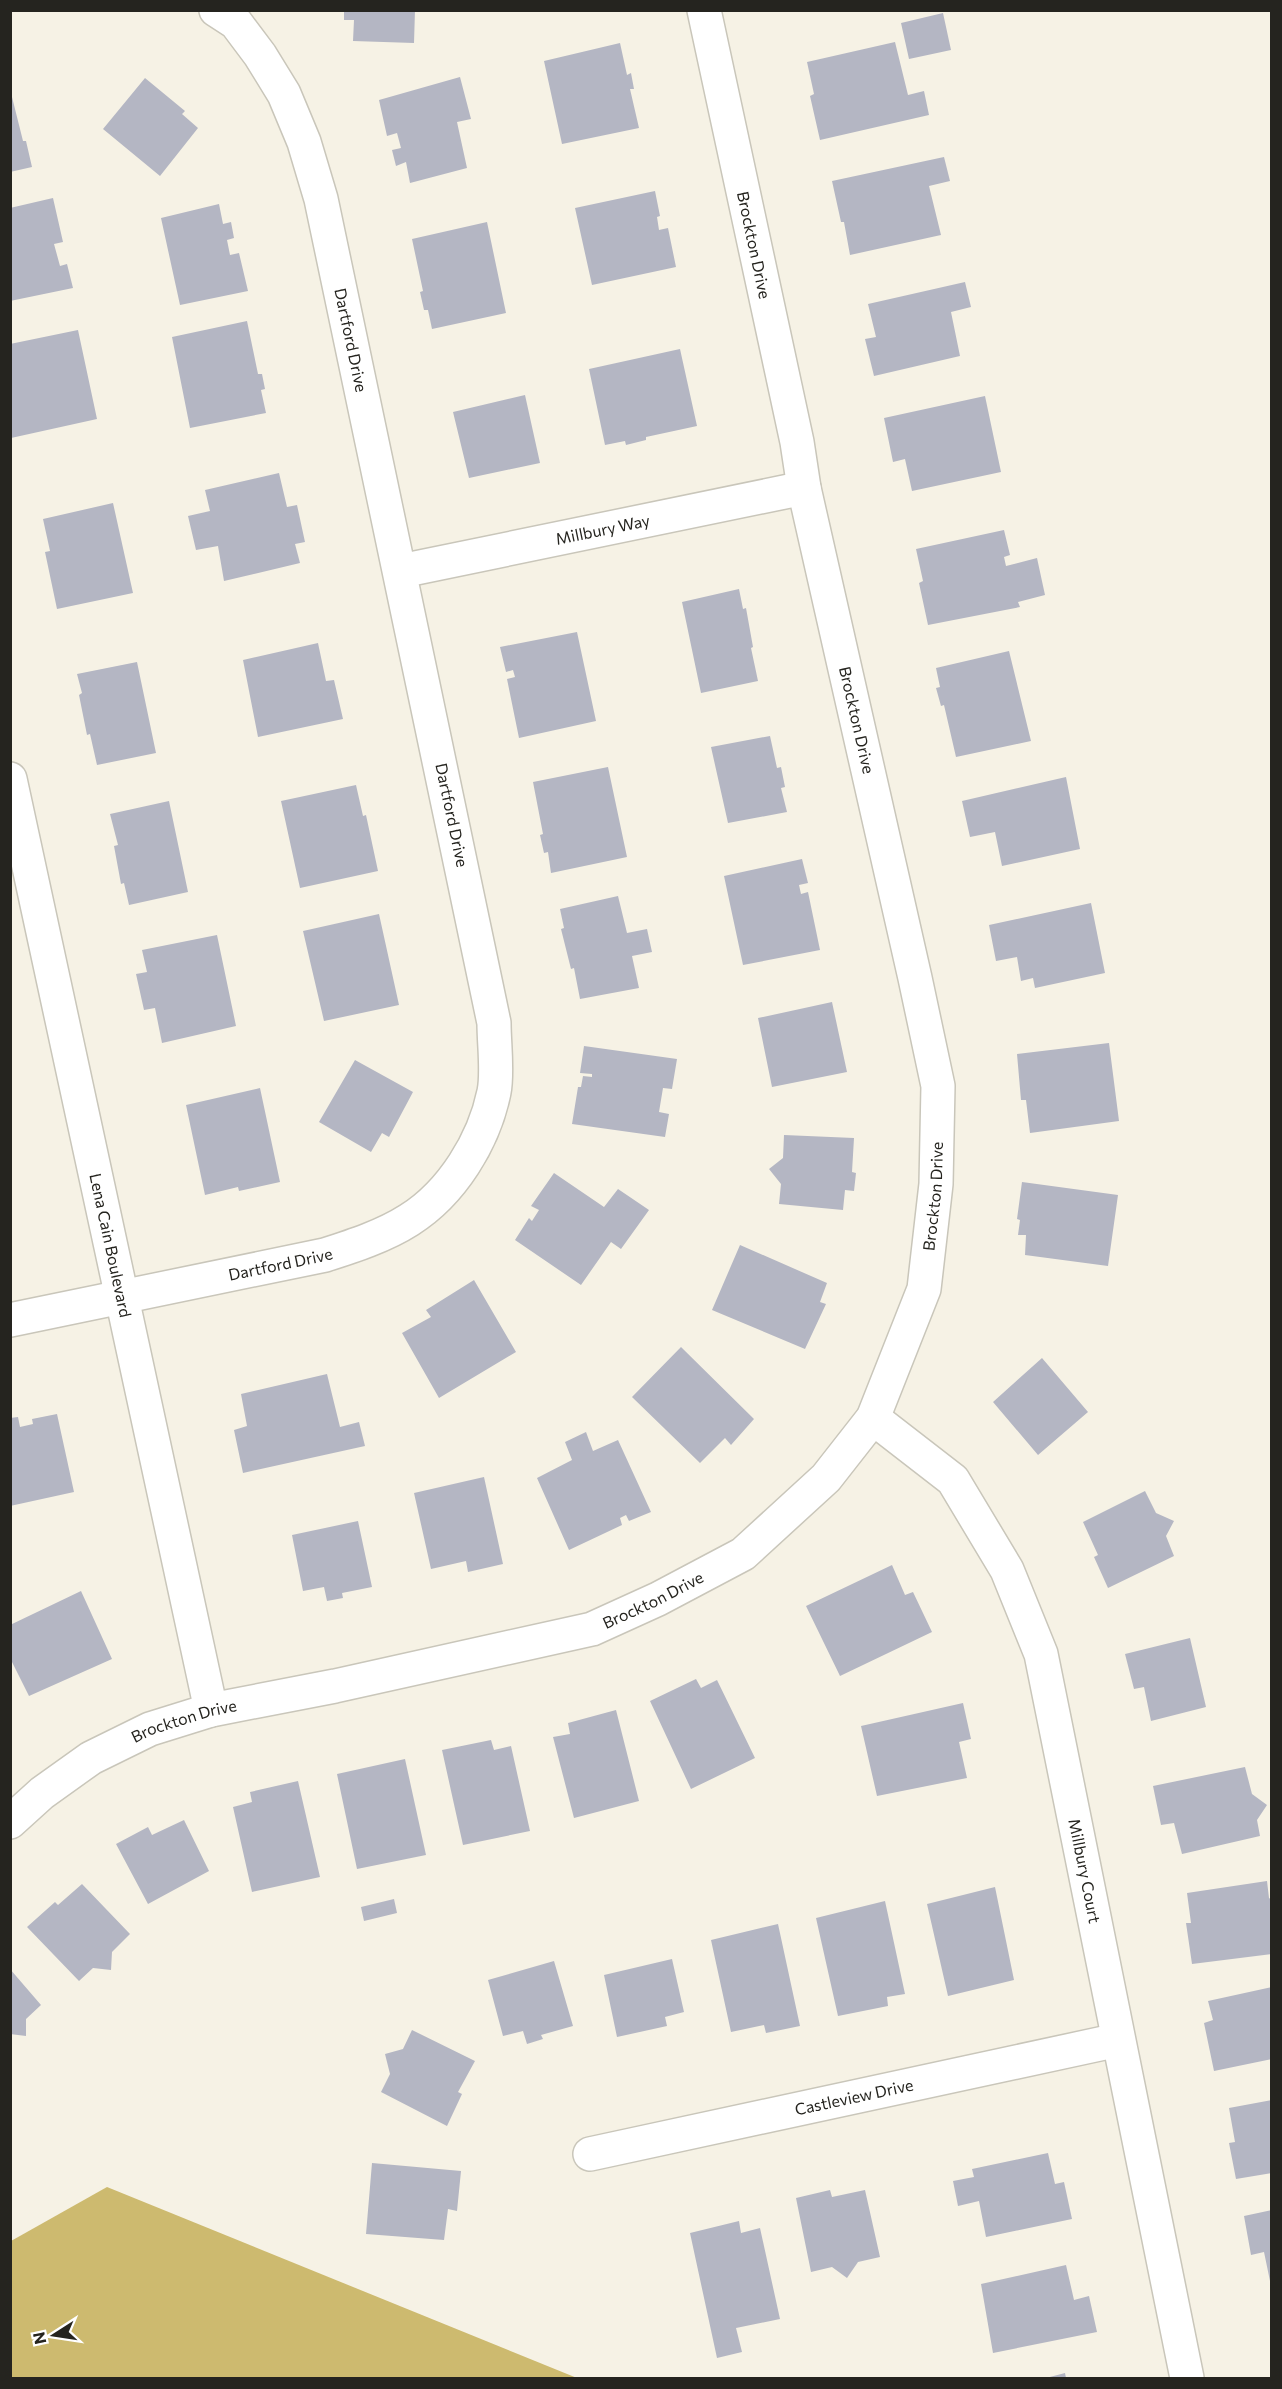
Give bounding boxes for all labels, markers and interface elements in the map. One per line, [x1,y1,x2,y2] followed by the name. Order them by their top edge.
[734,189,775,300] street label: Brockton Drive
[331,286,372,394] street label: Dartford Drive
[554,510,651,548] street label: Millbury Way
[836,664,879,775] street label: Brockton Drive
[432,761,473,869] street label: Dartford Drive
[918,1141,946,1252] street label: Brockton Drive
[86,1171,136,1319] street label: Lena Cain Boulevard
[226,1243,335,1284] street label: Dartford Drive
[599,1567,706,1632] street label: Brockton Drive
[128,1695,238,1746] street label: Brockton Drive
[1065,1817,1105,1925] street label: Millbury Court
[793,2075,915,2119] street label: Castleview Drive
[24,2305,84,2365] north arrow
[28,2330,49,2346] text: N

